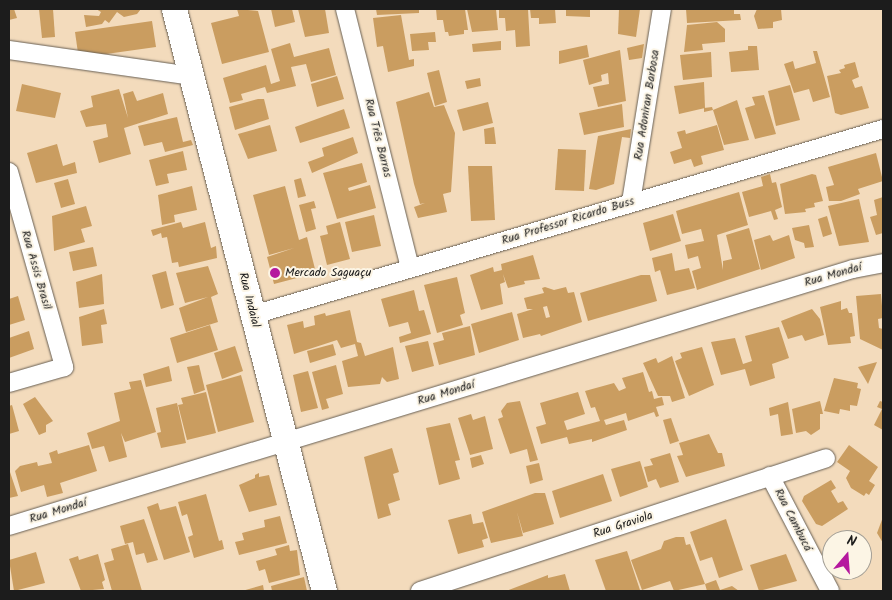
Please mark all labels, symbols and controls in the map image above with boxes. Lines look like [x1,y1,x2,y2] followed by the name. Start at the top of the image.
[631,49,663,161] street label: Rua Adoniran Barbosa
[361,97,395,179] street label: Rua Três Barras
[500,194,636,248] street label: Rua Professor Ricardo Buss
[18,229,54,311] street label: Rua Assis Brasil
[803,260,863,290] street label: Rua Mondaí
[285,266,371,280] place label: Mercado Saguaçu
[269,267,281,279] marker: Mercado Saguaçu
[235,271,263,329] street label: Rua Indaial
[416,377,476,409] street label: Rua Mondaí
[771,486,815,554] street label: Rua Cambucá
[28,495,88,527] street label: Rua Mondaí
[591,509,655,541] street label: Rua Graviola
[822,530,872,580] north arrow
[844,530,859,554] text: N

